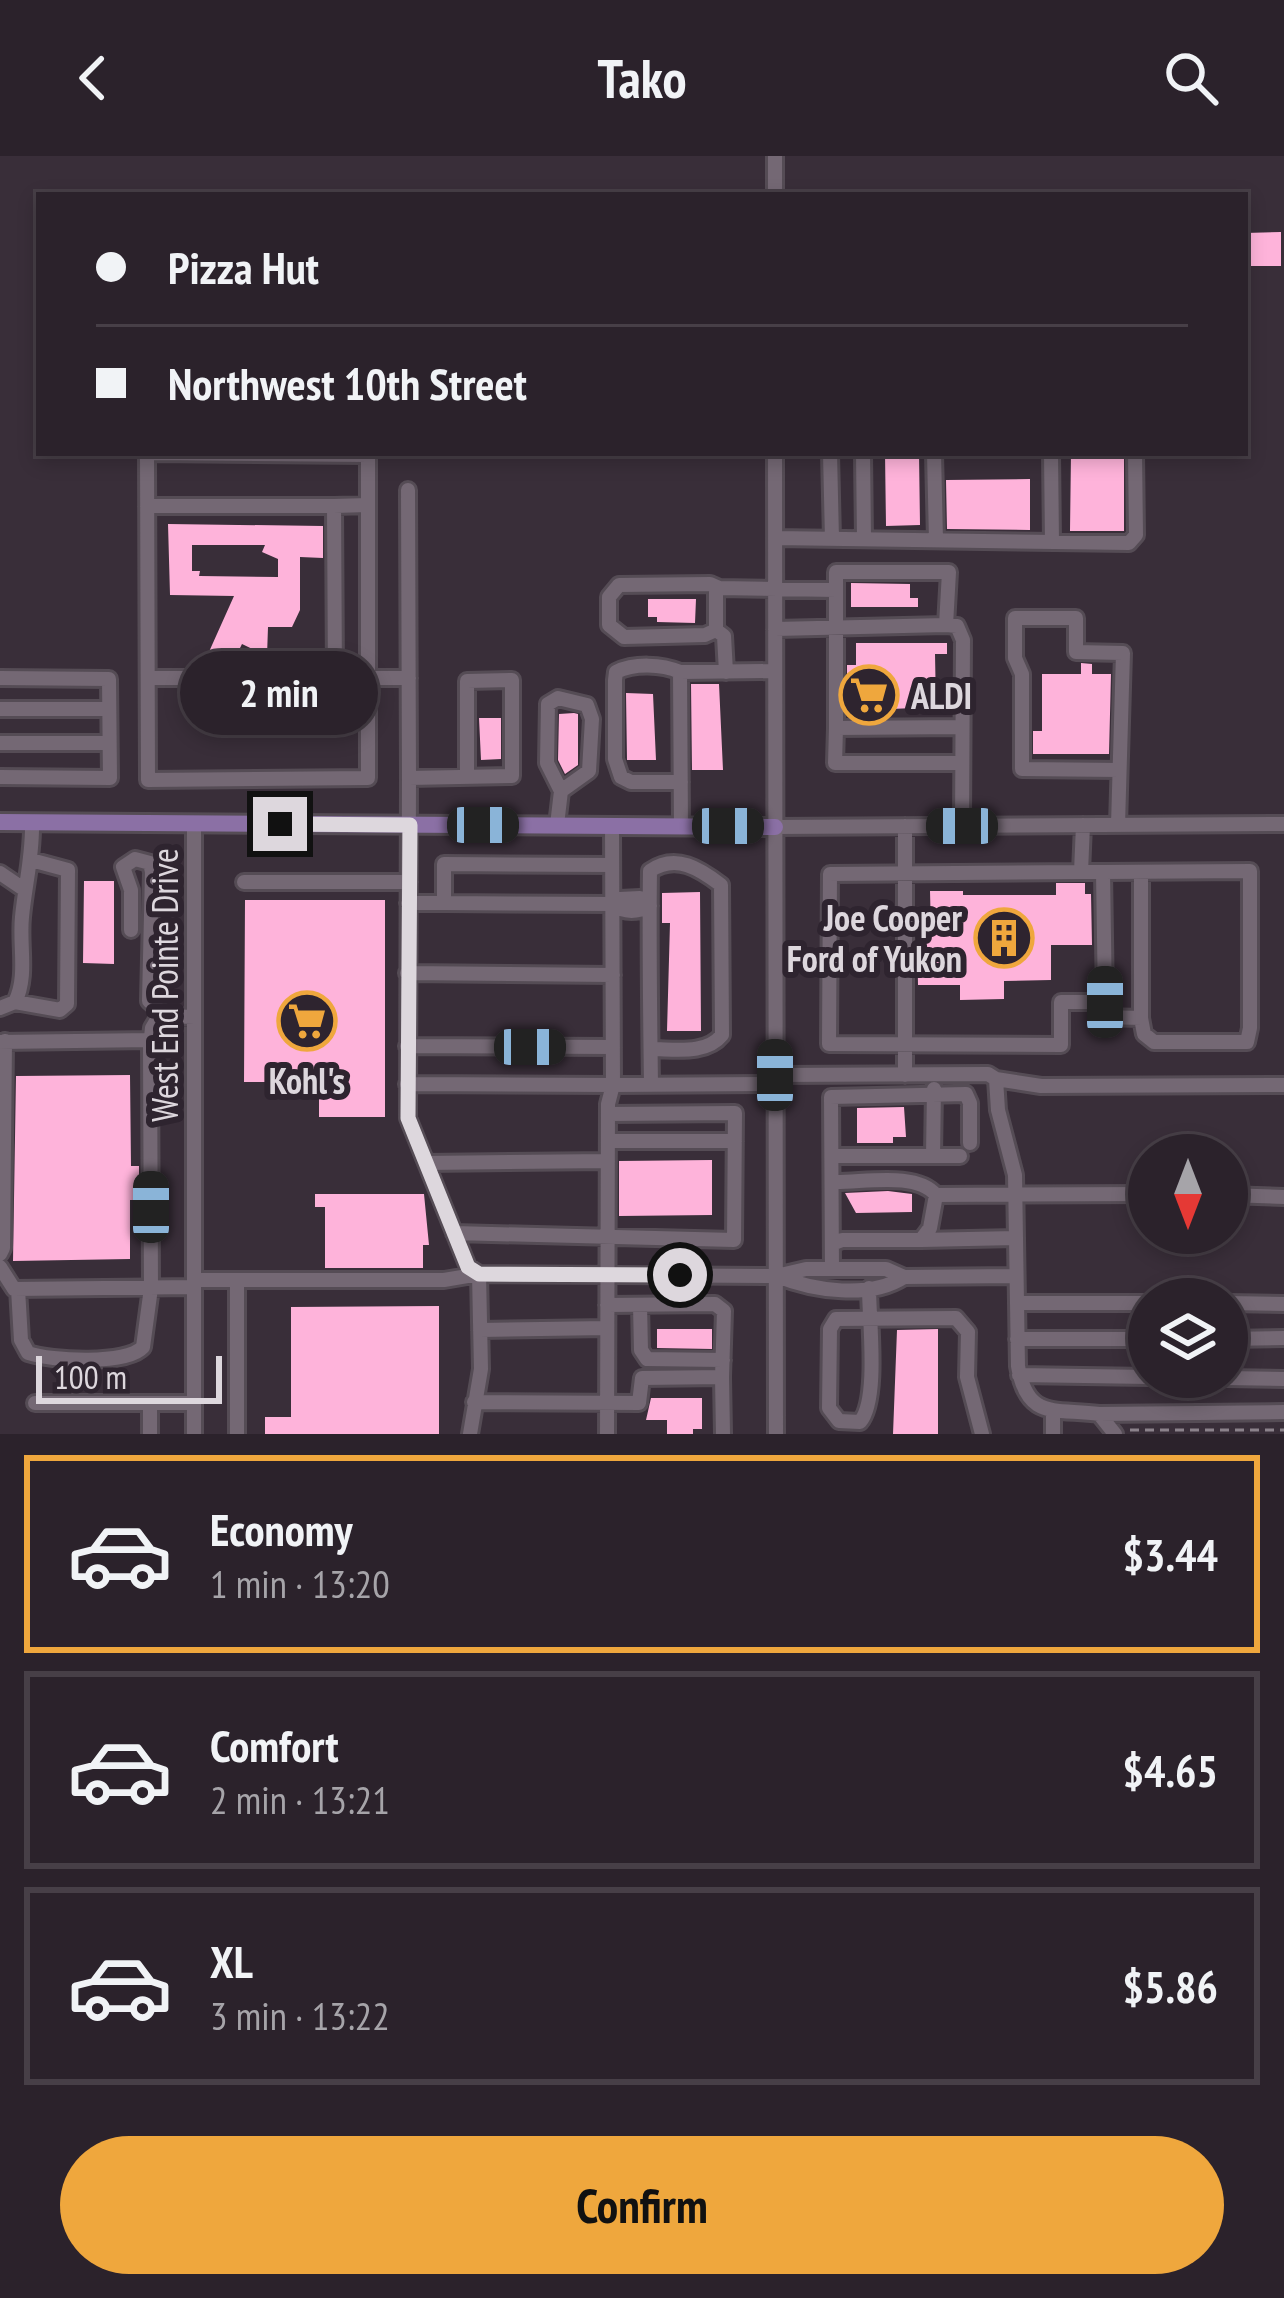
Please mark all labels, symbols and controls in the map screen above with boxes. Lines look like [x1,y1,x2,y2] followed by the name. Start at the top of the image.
[598,43,687,113] text: Tako
[60,45,126,111] icon: back
[1158,45,1224,111] icon: search
[168,238,319,296] text: Pizza Hut
[168,354,527,412] text: Northwest 10th Street
[181,650,379,734] callout: 2 min
[838,664,900,726] supermarket icon: ALDI
[240,667,318,718] text: 2 min
[910,672,972,719] place label: ALDI
[253,797,307,851] route end
[447,807,519,843] car
[692,808,764,844] car
[926,808,998,844] car
[141,848,188,1122] street label: West End Pointe Drive
[787,894,962,982] place label: Joe Cooper Ford of Yukon
[973,907,1035,969] building icon: Joe Cooper Ford of Yukon
[1087,966,1123,1038] car
[276,990,338,1052] supermarket icon: Kohl's
[494,1029,566,1065] car
[757,1039,793,1111] car
[269,1057,345,1104] place label: Kohl's
[1128,1134,1248,1254] north arrow
[1128,1134,1248,1398] map controls
[133,1171,169,1243] car
[653,1248,707,1302] route start
[1128,1278,1248,1398] button: layers
[36,1350,222,1403] scale bar
[54,1355,127,1398] text: 100 m
[66,1500,174,1608] icon: car
[210,1500,353,1558] text: Economy
[1122,1525,1218,1583] text: $3.44
[210,1558,390,1609] text: 1 min · 13:20
[66,1716,174,1824] icon: car
[210,1716,339,1774] text: Comfort
[1122,1741,1218,1799] text: $4.65
[210,1774,390,1825] text: 2 min · 13:21
[66,1932,174,2040] icon: car
[210,1932,253,1990] text: XL
[1122,1957,1218,2015] text: $5.86
[210,1990,390,2041] text: 3 min · 13:22
[60,2136,1224,2274] button: Confirm

